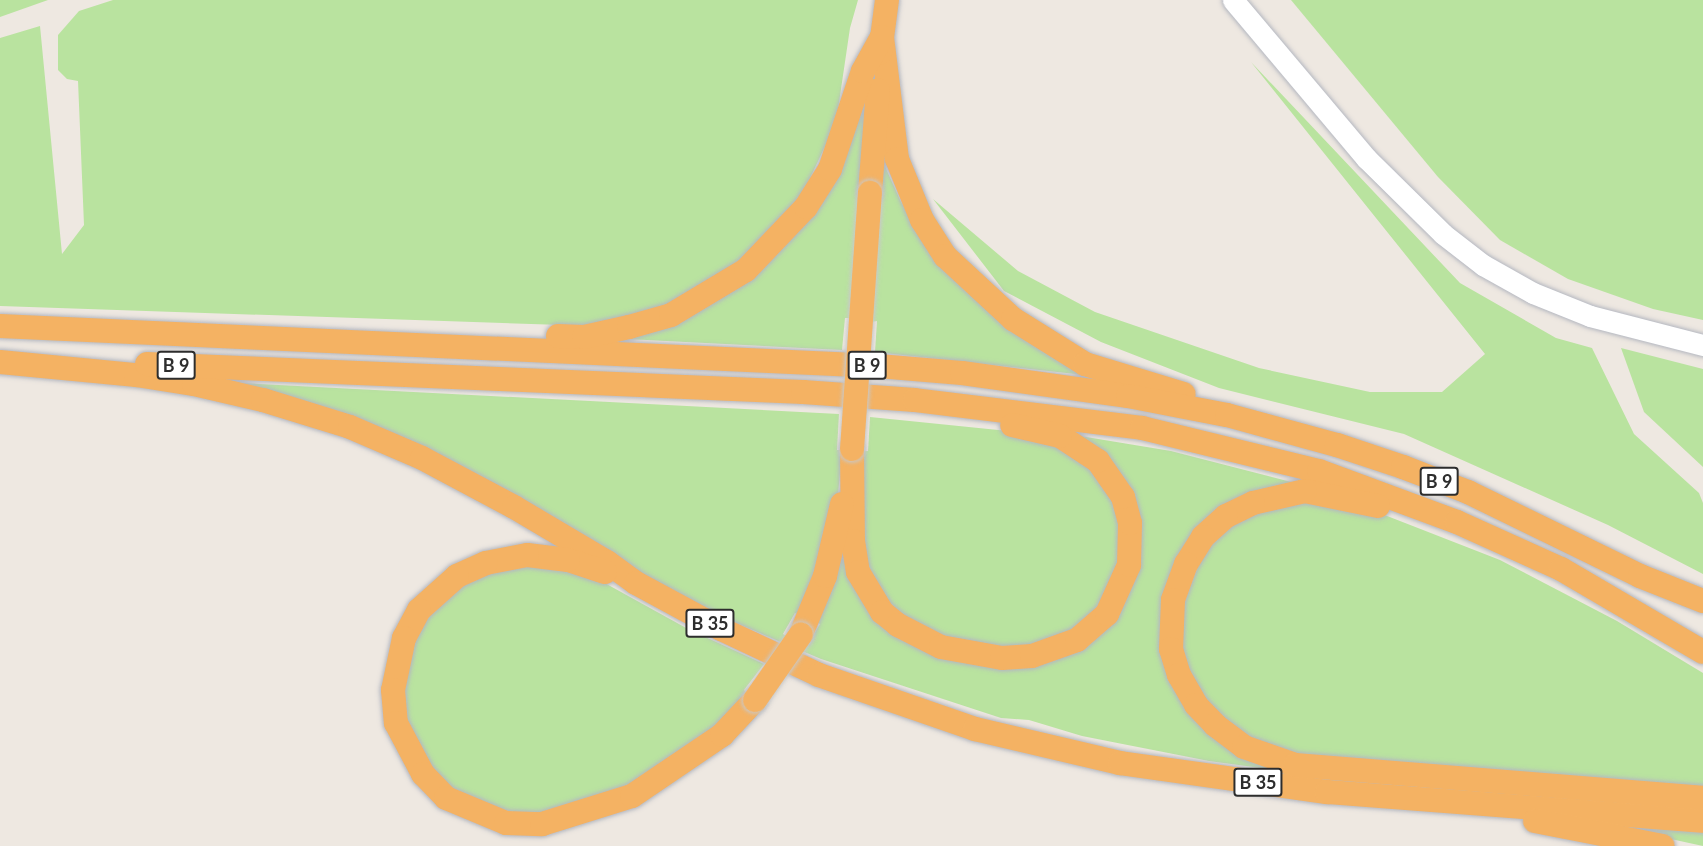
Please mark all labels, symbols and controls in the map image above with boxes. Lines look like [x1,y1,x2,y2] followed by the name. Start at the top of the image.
[156,350,195,380] road number: B 9
[848,350,886,380] road number: B 9
[1420,466,1458,496] road number: B 9
[684,608,736,638] road number: B 35
[1232,767,1284,797] road number: B 35

